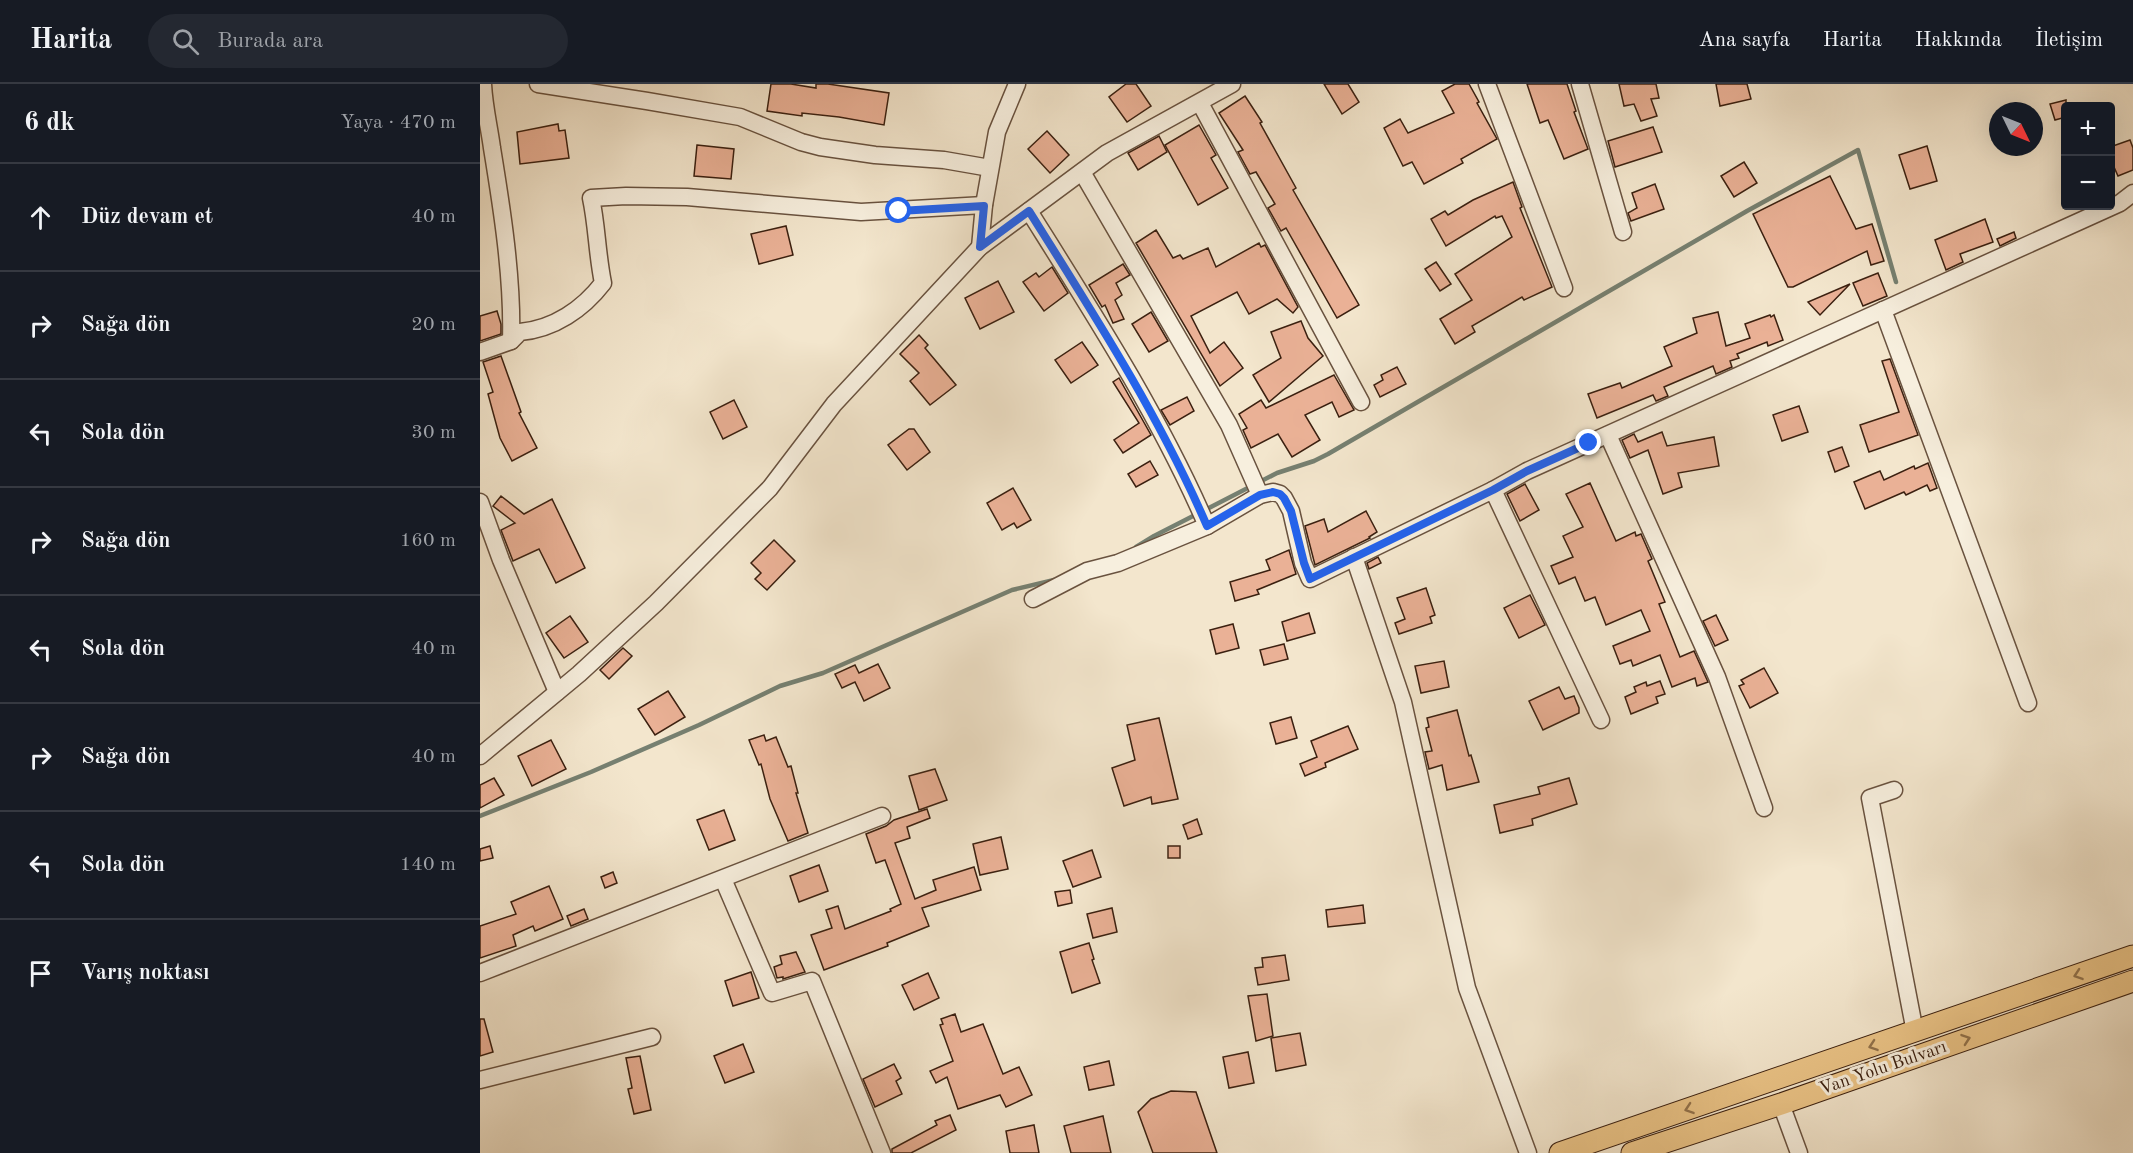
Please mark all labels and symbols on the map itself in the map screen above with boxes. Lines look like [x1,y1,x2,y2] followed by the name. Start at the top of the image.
[1989,102,2043,156] north arrow
[885,197,911,223] route start
[1575,429,1601,455] route end
[2073,968,2084,981] one-way arrow
[1960,1034,1971,1047] one-way arrow
[1817,1038,1949,1098] street label: Van Yolu Bulvarı
[1869,1038,1879,1051] one-way arrow
[1684,1101,1695,1114] one-way arrow

